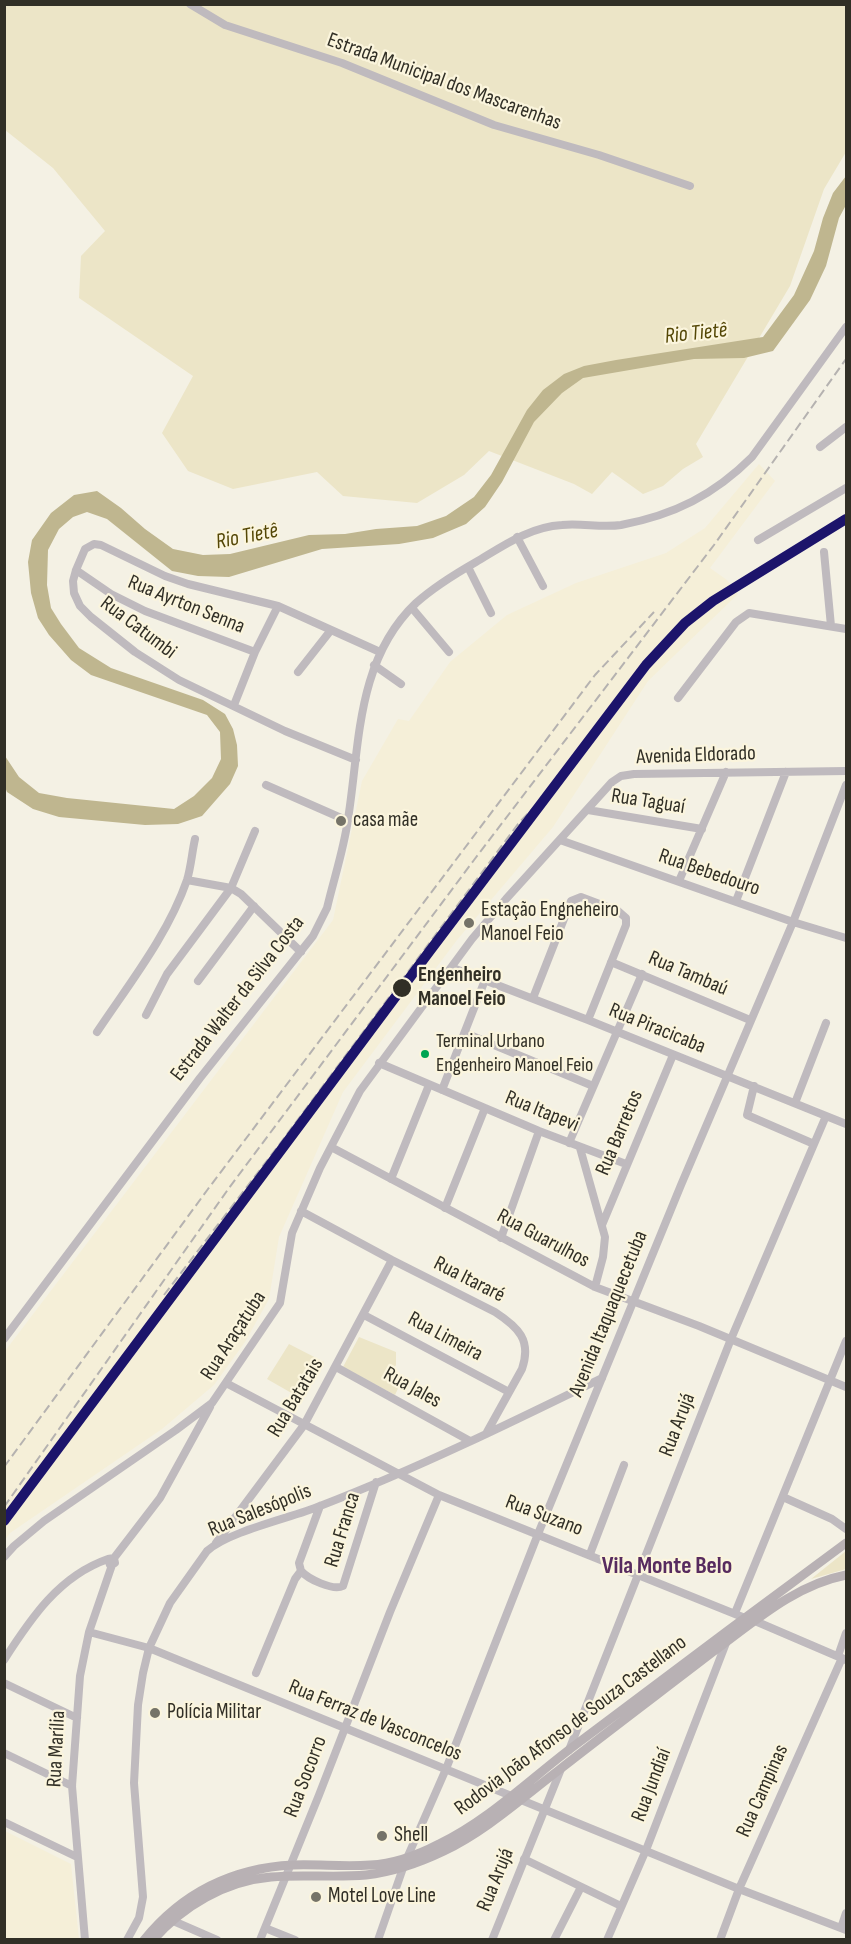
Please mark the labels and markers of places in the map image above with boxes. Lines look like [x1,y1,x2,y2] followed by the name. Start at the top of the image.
[353,808,418,834] place label: casa mãe
[334,814,348,828] marker: casa mãe
[481,898,619,948] place label: Estação Engneheiro Manoel Feio
[462,916,476,930] marker: Estação Engneheiro Manoel Feio
[418,963,506,1013] place label: Engenheiro Manoel Feio
[391,977,413,999] marker: Engenheiro Manoel Feio
[436,1030,593,1077] place label: Terminal Urbano Engenheiro Manoel Feio
[419,1048,431,1060] marker: Terminal Urbano Engenheiro Manoel Feio
[167,1700,261,1726] place label: Polícia Militar
[148,1706,162,1720] marker: Polícia Militar
[394,1823,428,1849] place label: Shell
[375,1829,389,1843] marker: Shell
[328,1884,436,1910] place label: Motel Love Line
[309,1890,323,1904] marker: Motel Love Line

